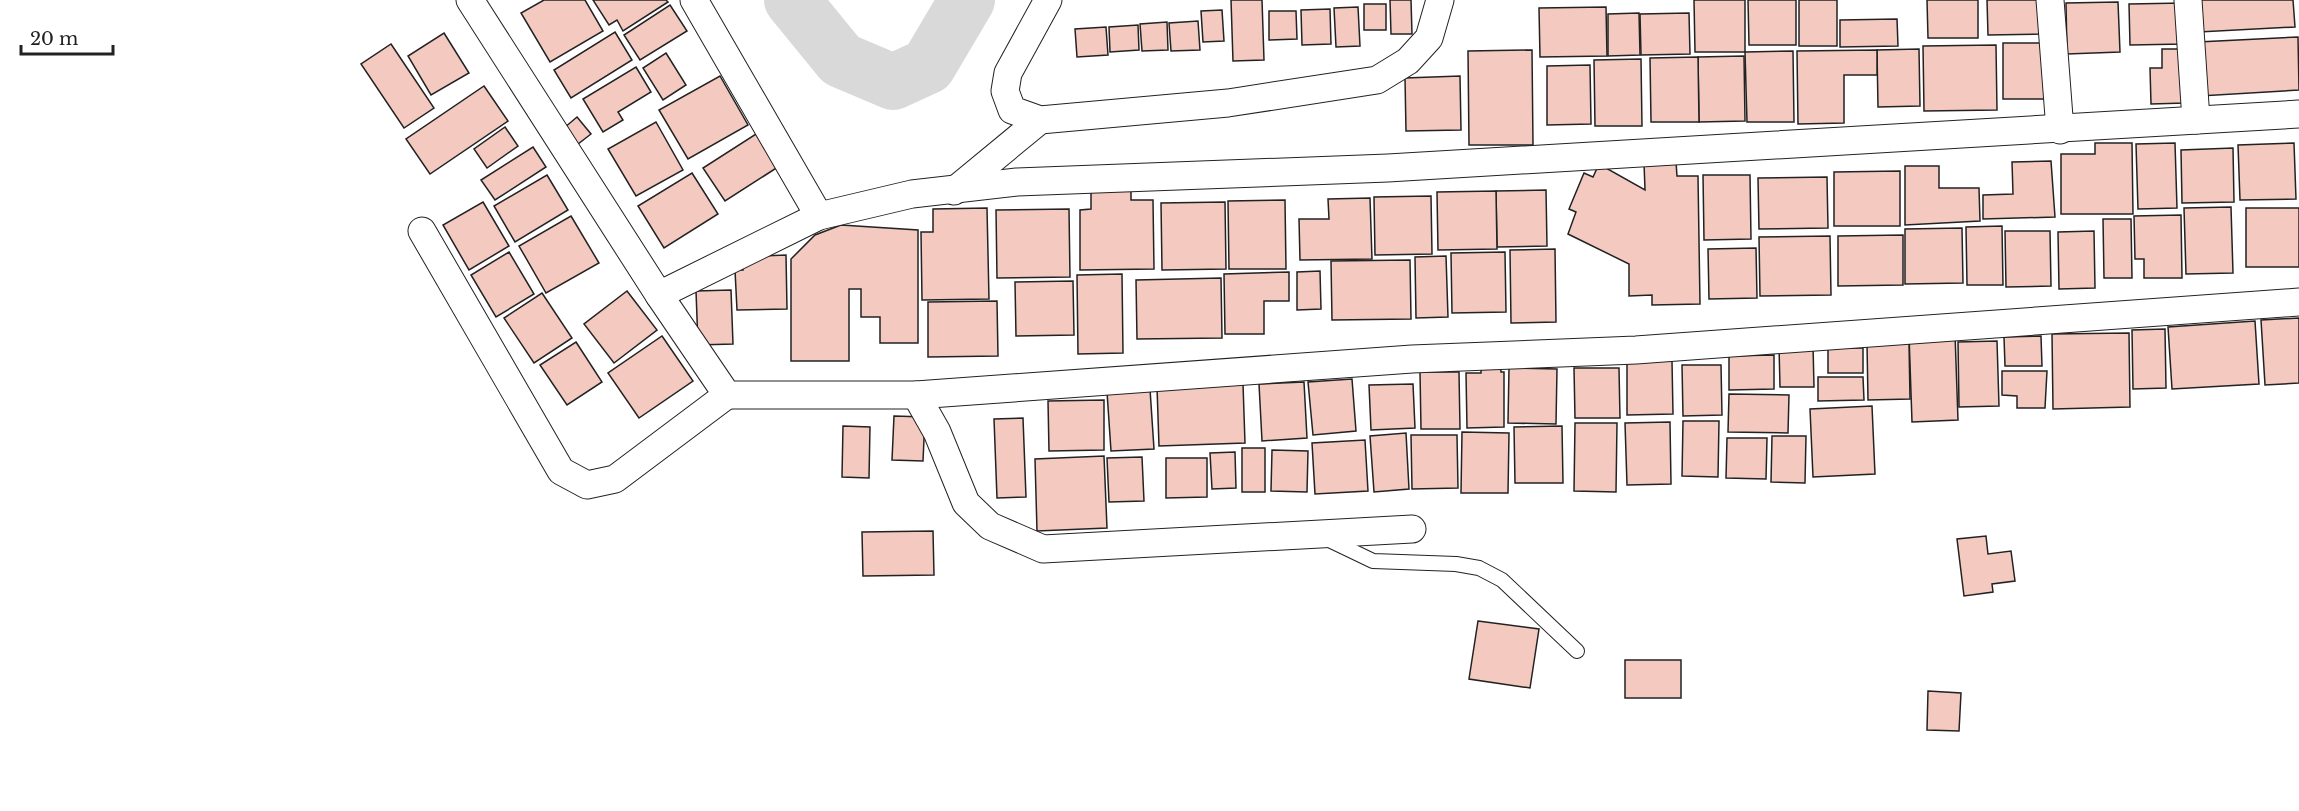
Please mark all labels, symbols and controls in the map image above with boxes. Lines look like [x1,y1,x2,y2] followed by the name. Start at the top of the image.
[21,18,112,56] scale bar
[30,28,78,50] text: 20 m

